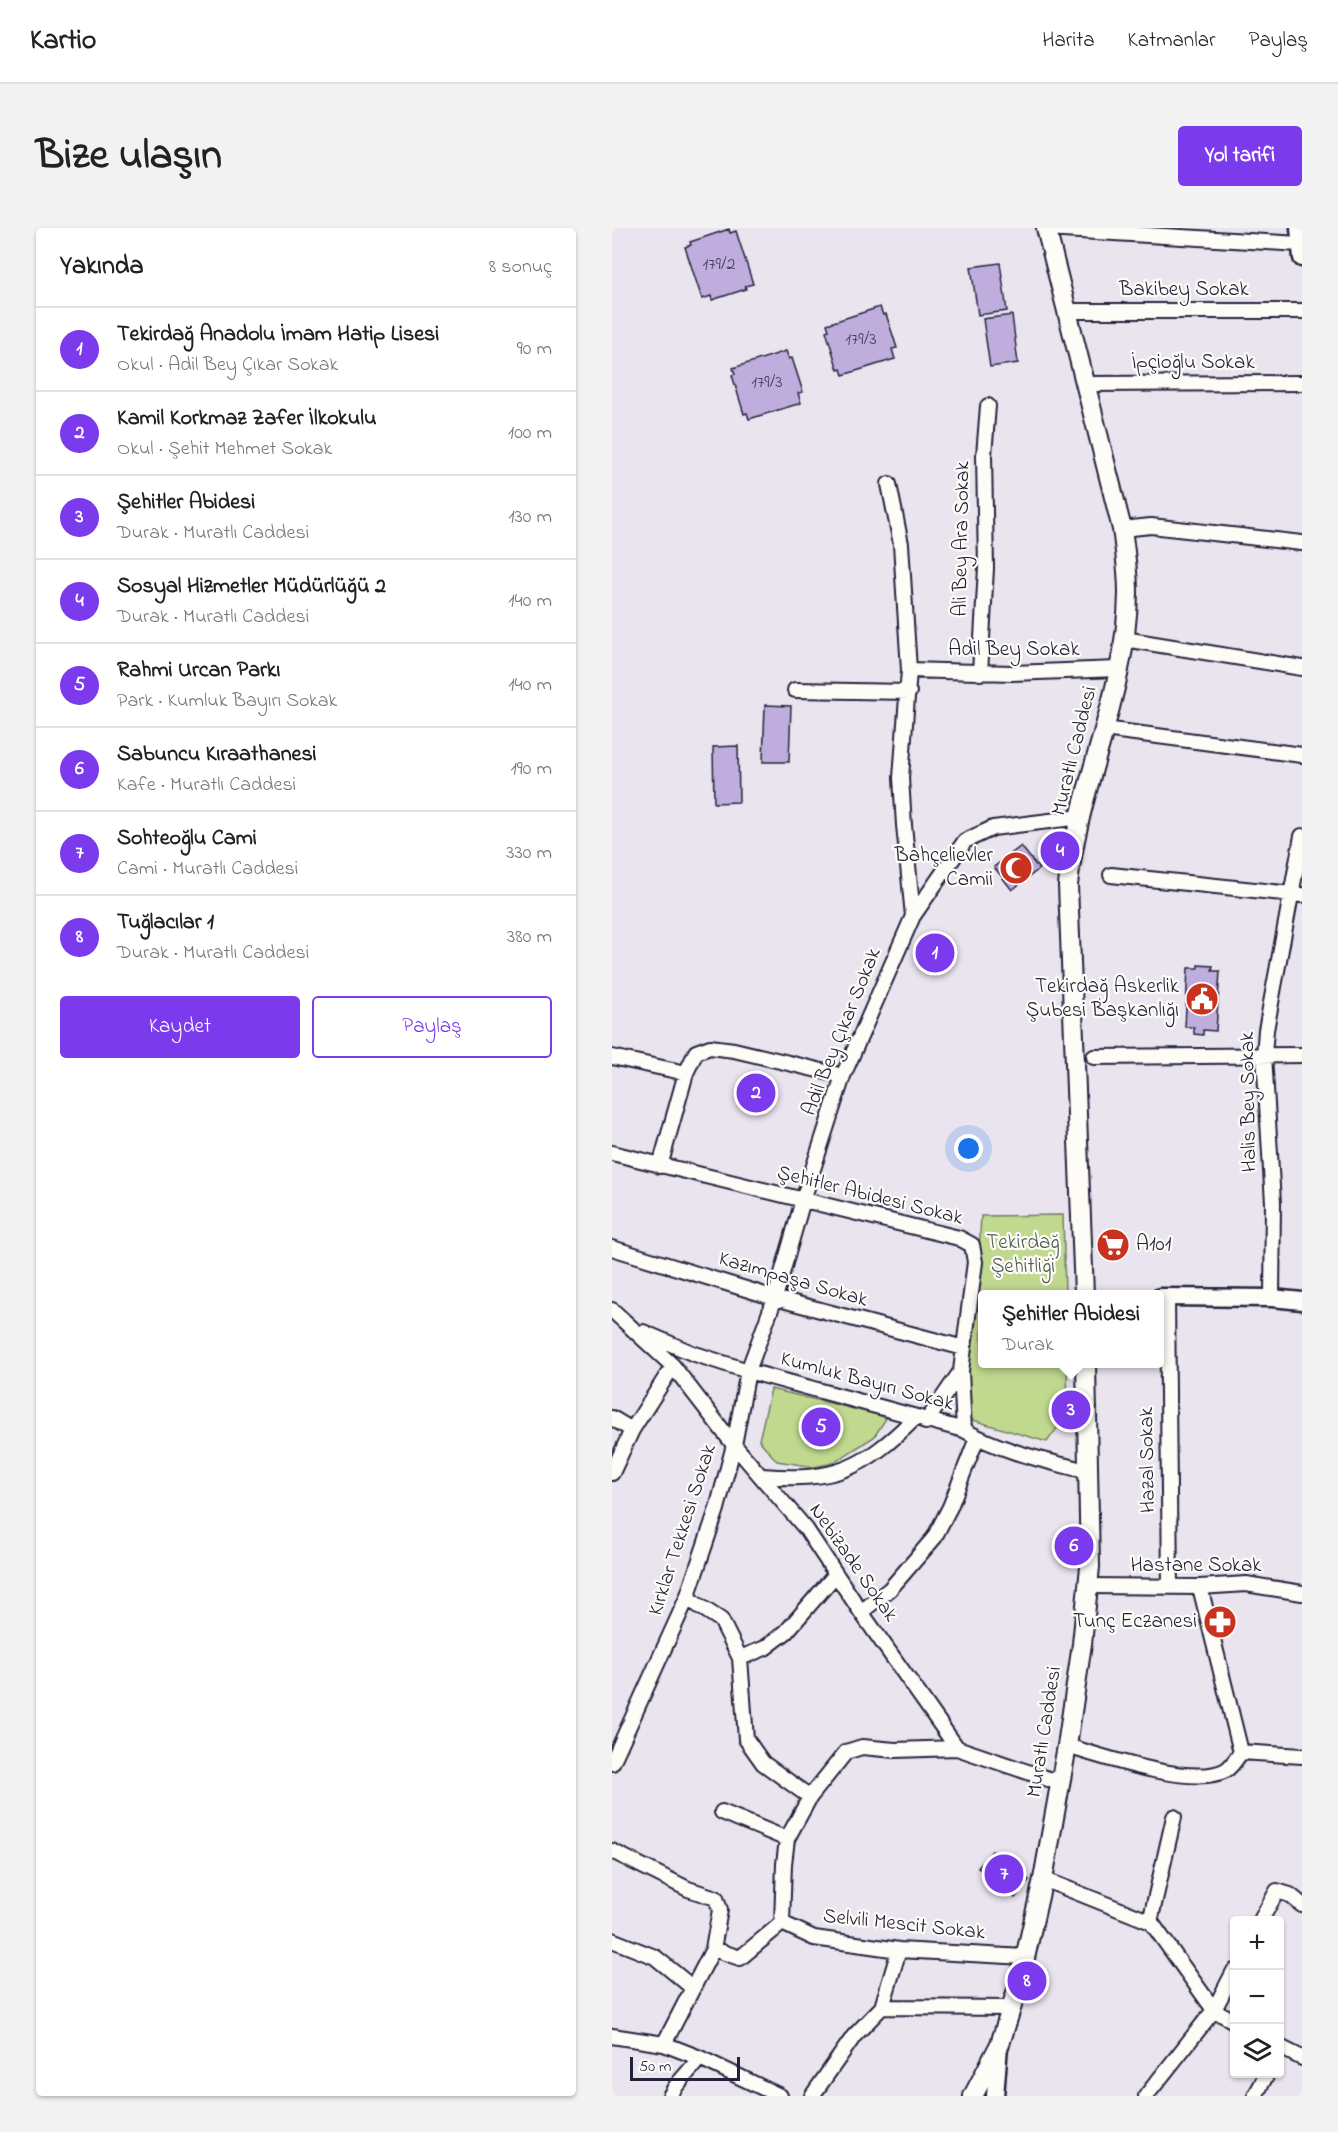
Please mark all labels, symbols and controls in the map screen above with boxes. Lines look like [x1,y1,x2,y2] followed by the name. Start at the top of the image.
[30,21,96,62] text: Kartio
[1042,26,1095,56] text: Harita
[1128,26,1216,56] text: Katmanlar
[1249,26,1308,56] text: Paylaş
[36,126,222,187] text: Bize ulaşın
[1178,126,1302,186] button: Yol tarifi
[60,248,144,286] text: Yakında
[702,252,736,278] house number: 179/2
[489,253,552,282] text: 8 sonuç
[1118,275,1249,307] street label: Bakibey Sokak
[117,319,439,351] text: Tekirdağ Anadolu İmam Hatip Lisesi
[845,327,877,353] house number: 179/3
[76,335,83,364] text: 1
[517,335,552,364] text: 90 m
[1131,348,1255,380] street label: İpçioğlu Sokak
[117,351,338,380] text: Okul · Adil Bey Çıkar Sokak
[751,370,783,396] house number: 179/3
[117,403,376,435] text: Kamil Korkmaz Zafer İlkokulu
[75,419,84,448] text: 2
[508,419,552,448] text: 100 m
[117,435,332,464] text: Okul · Şehit Mehmet Sokak
[946,460,980,617] street label: Ali Bey Ara Sokak
[117,487,255,519] text: Şehitler Abidesi
[75,503,84,532] text: 3
[508,503,552,532] text: 130 m
[117,519,309,548] text: Durak · Muratlı Caddesi
[117,571,386,603] text: Sosyal Hizmetler Müdürlüğü 2
[75,587,84,616] text: 4
[508,587,552,616] text: 140 m
[117,603,309,632] text: Durak · Muratlı Caddesi
[948,635,1080,667] street label: Adil Bey Sokak
[117,655,280,687] text: Rahmi Urcan Parkı
[74,671,85,700] text: 5
[508,671,552,700] text: 140 m
[1044,683,1106,819] street label: Muratlı Caddesi
[117,687,337,716] text: Park · Kumluk Bayırı Sokak
[117,739,317,771] text: Sabuncu Kıraathanesi
[75,755,84,784] text: 6
[510,755,552,784] text: 190 m
[117,771,296,800] text: Kafe · Muratlı Caddesi
[117,823,257,855] text: Sohteoğlu Cami
[1040,828,1080,874] pin: 4
[75,839,84,868] text: 7
[506,839,552,868] text: 330 m
[894,841,993,895] place label: Bahçelievler Camii
[998,850,1034,886] mosque icon: Bahçelievler Camii
[117,855,298,884] text: Cami · Muratlı Caddesi
[117,907,214,939] text: Tuğlacılar 1
[76,923,83,952] text: 8
[507,923,552,952] text: 380 m
[916,930,954,976] pin: 1
[117,939,309,968] text: Durak · Muratlı Caddesi
[795,943,892,1121] street label: Adil Bey Çıkar Sokak
[1026,972,1180,1028] place label: Tekirdağ Askerlik Şubesi Başkanlığı
[1184,981,1220,1017] public building icon: Tekirdağ Askerlik Şubesi Başkanlığı
[60,996,300,1058] button: Kaydet
[312,996,552,1058] button: Paylaş
[1233,1031,1267,1173] street label: Halis Bey Sokak
[736,1070,776,1116] pin: 2
[954,1134,983,1163] your location
[774,1158,967,1234] street label: Şehitler Abidesi Sokak
[1095,1227,1131,1263] supermarket icon: A101
[986,1228,1060,1284] park label: Tekirdağ Şehitliği
[1136,1230,1172,1260] place label: A101
[715,1244,872,1316] street label: Kazımpaşa Sokak
[978,1290,1164,1368] popup
[1002,1299,1140,1331] text: Şehitler Abidesi
[1002,1331,1054,1360] text: Durak
[776,1344,958,1422] street label: Kumluk Bayırı Sokak
[1052,1388,1090,1432] pin: 3
[802,1404,840,1450] pin: 5
[1132,1406,1164,1513] street label: Hazal Sokak
[641,1440,725,1620] street label: Kırklar Tekkesi Sokak
[801,1498,905,1629] street label: Nebizade Sokak
[1054,1524,1094,1568] pin: 6
[1130,1551,1262,1581] street label: Hastane Sokak
[1202,1604,1238,1640] pharmacy icon: Tunç Eczanesi
[1073,1607,1197,1637] place label: Tunç Eczanesi
[1020,1664,1070,1800] street label: Muratlı Caddesi
[984,1852,1024,1896] pin: 7
[822,1902,987,1949] street label: Selvili Mescit Sokak
[1230,1916,1284,2078] map controls
[1230,1916,1284,1970] button: +
[1008,1958,1046,2004] pin: 8
[1230,1970,1284,2024] button: −
[1230,2024,1284,2078] button: layers
[630,2054,740,2082] scale bar
[639,2055,671,2079] text: 50 m

